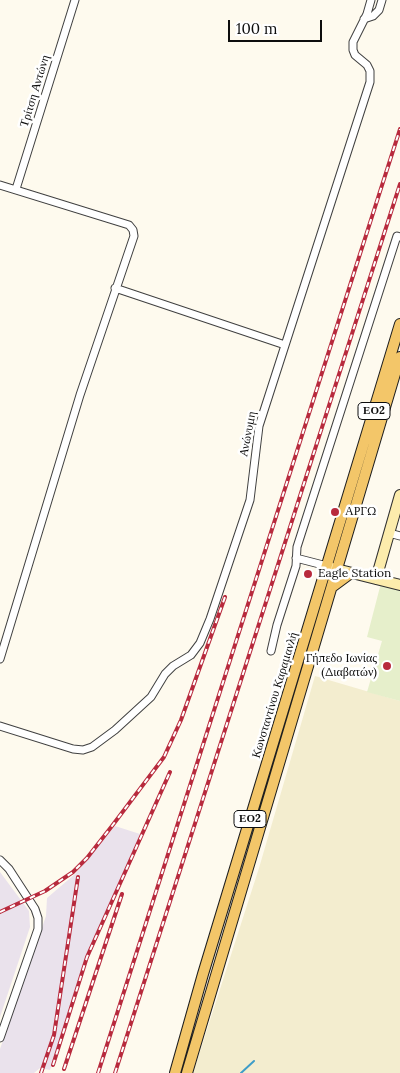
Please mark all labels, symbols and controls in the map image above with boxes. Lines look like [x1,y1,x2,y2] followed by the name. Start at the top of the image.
[230,10,324,42] scale bar
[236,19,277,38] text: 100 m
[17,53,53,129] street label: Τρίτση Αντώνη
[358,402,390,420] road number: ΕΟ2
[237,410,259,458] street label: Ανώνυμη
[345,505,376,519] place label: ΑΡΓΩ
[329,506,341,518] marker: ΑΡΓΩ
[318,567,391,581] place label: Eagle Station
[302,568,314,580] marker: Eagle Station
[249,630,301,760] street label: Κωνσταντίνου Καραμανλή
[306,652,377,680] place label: Γήπεδο Ιωνίας (Διαβατών)
[381,660,393,672] marker: Γήπεδο Ιωνίας (Διαβατών)
[234,811,266,828] road number: ΕΟ2

